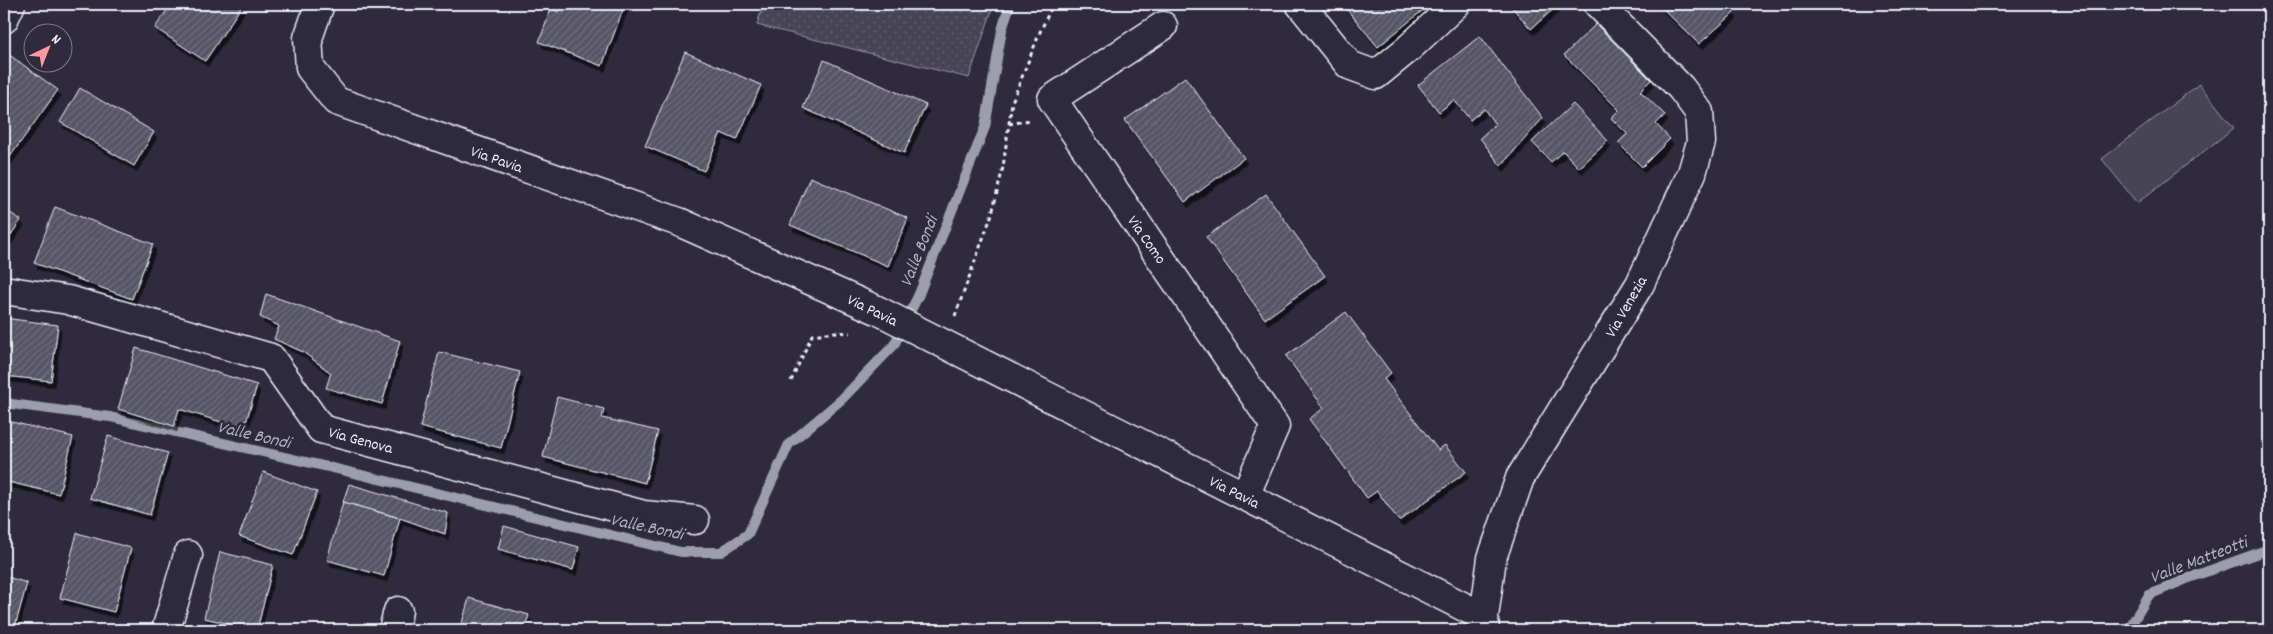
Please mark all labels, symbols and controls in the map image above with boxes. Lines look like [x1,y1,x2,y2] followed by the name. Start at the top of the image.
[22,22,72,72] north arrow
[46,30,65,50] text: N
[467,141,526,180] street label: Via Pavia
[895,210,947,291] water label: Valle Bondi
[1121,211,1171,270] street label: Via Como
[1600,272,1654,342] street label: Via Venezia
[843,289,902,334] street label: Via Pavia
[214,416,295,458] water label: Valle Bondi
[326,422,395,461] street label: Via Genova
[1205,471,1263,516] street label: Via Pavia
[608,508,688,549] water label: Valle Bondi
[2147,530,2254,591] water label: Valle Matteotti

